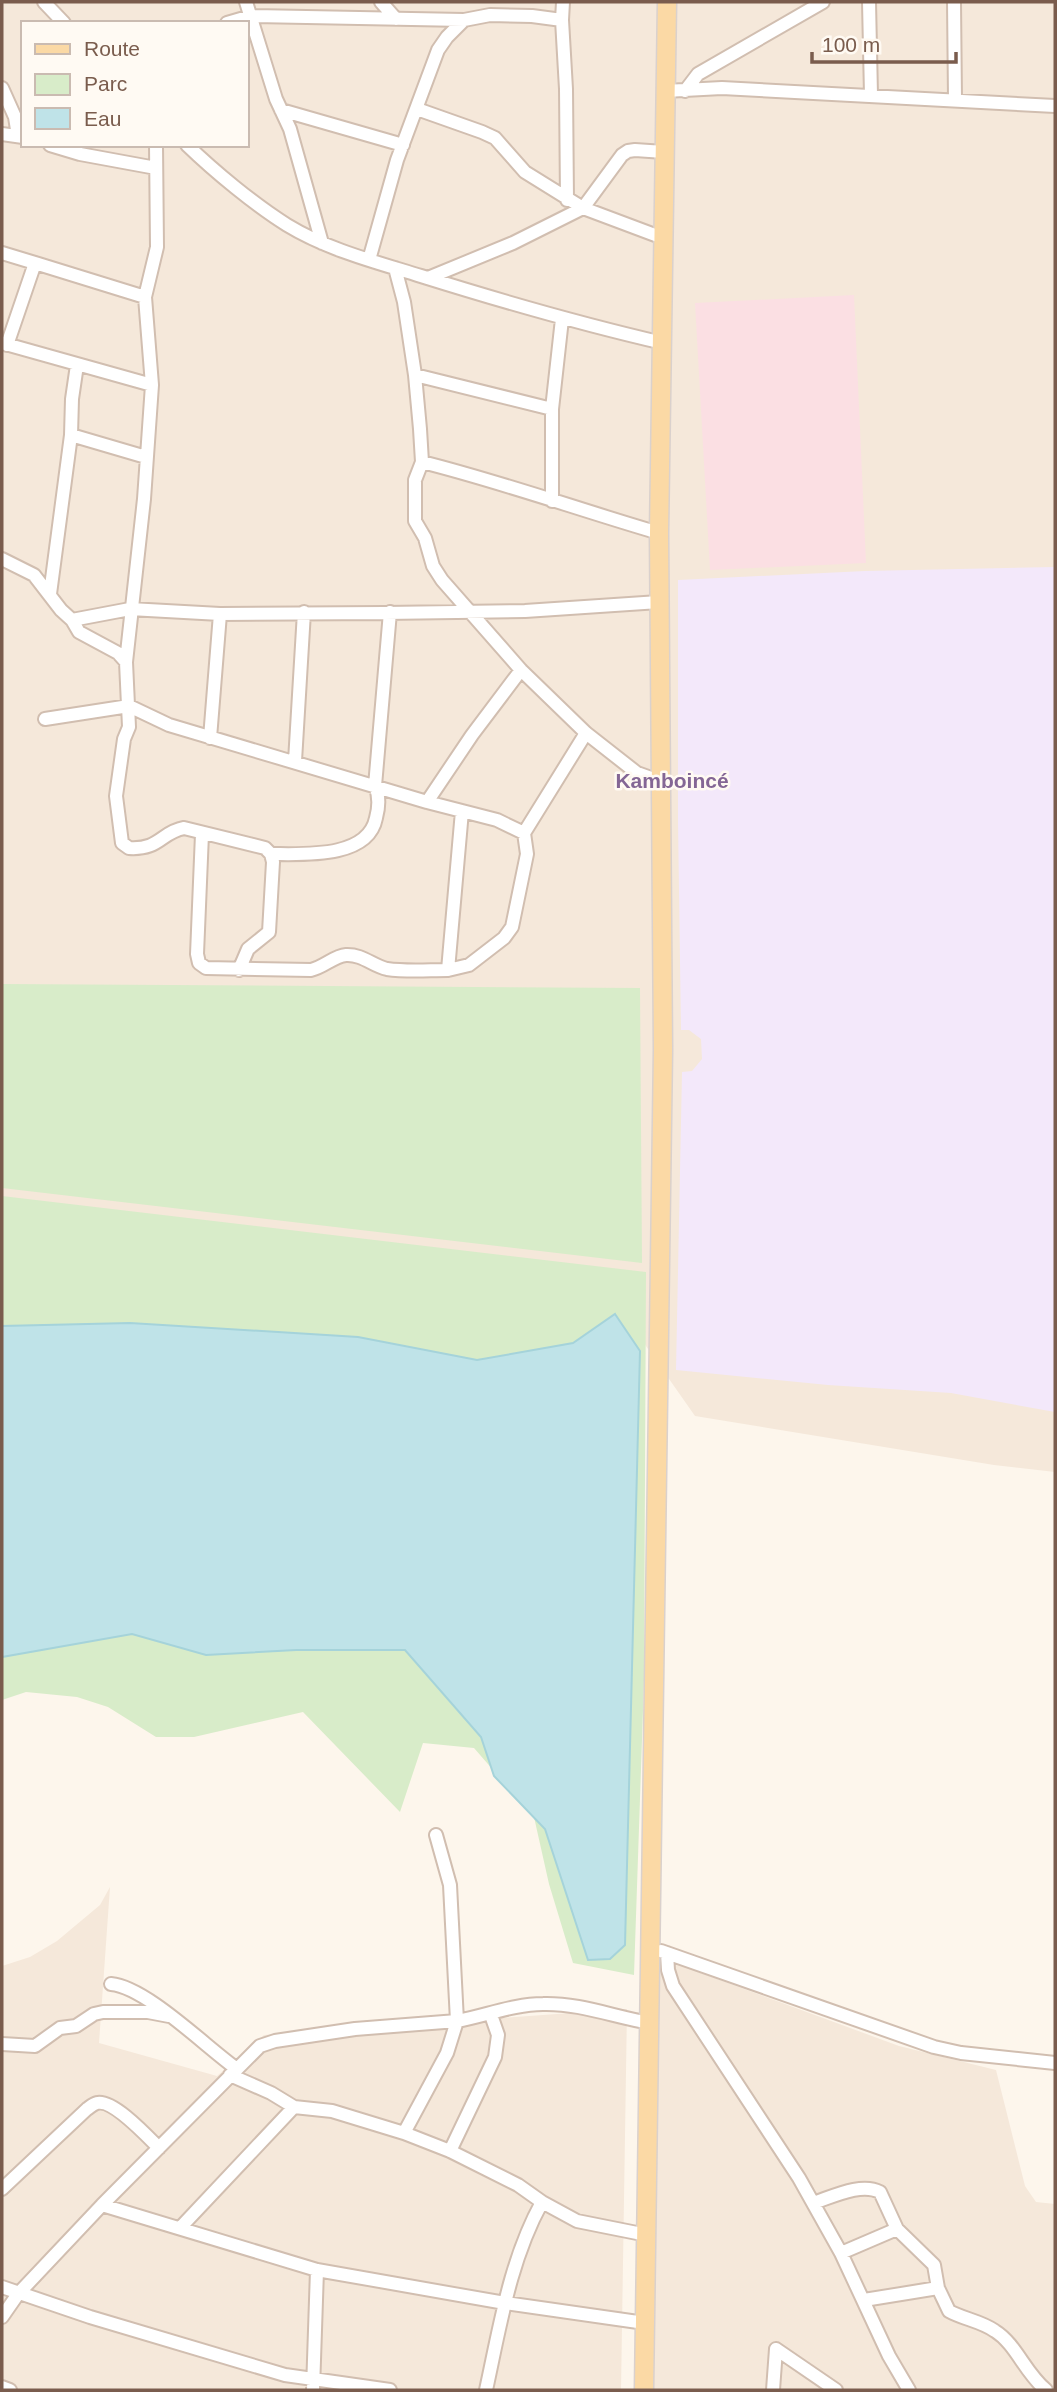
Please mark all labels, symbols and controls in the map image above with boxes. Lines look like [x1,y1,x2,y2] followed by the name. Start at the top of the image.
[21,21,248,147] legend
[812,21,956,65] scale bar
[822,33,880,56] text: 100 m
[84,37,140,60] text: Route
[84,72,127,95] text: Parc
[84,107,121,130] text: Eau
[615,769,729,792] district label: Kamboincé

